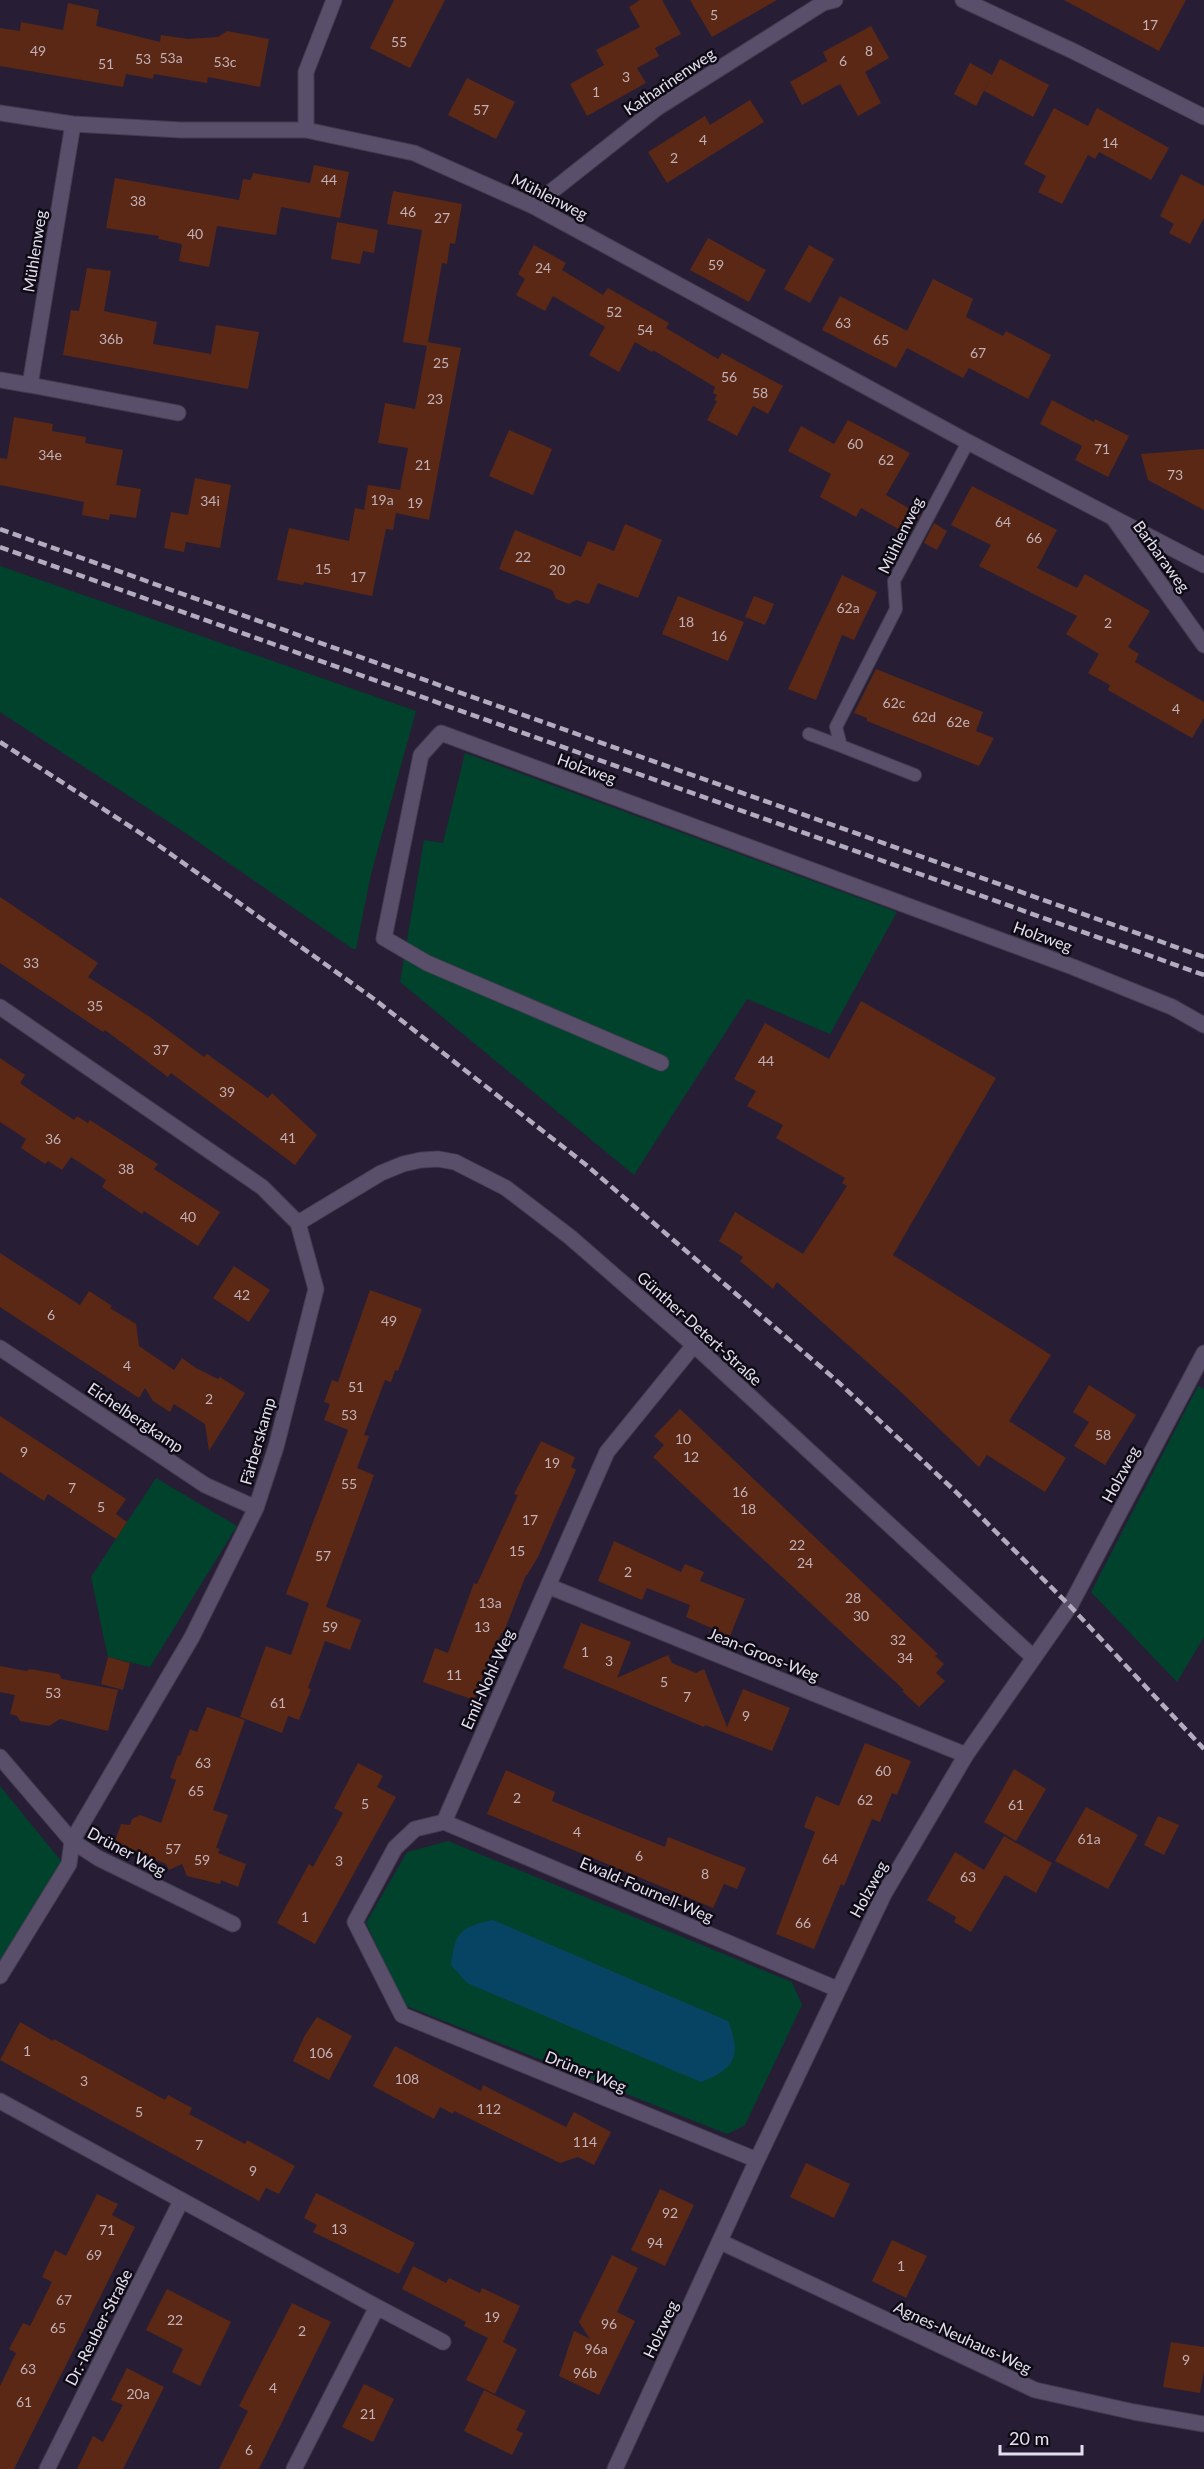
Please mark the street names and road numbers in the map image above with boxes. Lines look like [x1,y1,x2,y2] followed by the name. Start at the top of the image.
[620,43,718,119] street label: Katharinenweg
[509,169,591,223] street label: Mühlenweg
[18,209,50,293] street label: Mühlenweg
[873,494,927,576] street label: Mühlenweg
[1130,517,1194,595] street label: Barbaraweg
[555,749,619,787] street label: Holzweg
[1011,917,1075,955] street label: Holzweg
[634,1267,766,1389] street label: Günther-Detert-Straße
[85,1378,188,1456] street label: Eichelbergkamp
[235,1395,279,1487] street label: Färberskamp
[1097,1442,1143,1506] street label: Holzweg
[706,1623,822,1685] street label: Jean-Groos-Weg
[456,1626,518,1732] street label: Emil-Nohl-Weg
[85,1822,169,1880] street label: Drüner Weg
[577,1852,717,1926] street label: Ewald-Fournell-Weg
[845,1857,891,1921] street label: Holzweg
[543,2046,629,2096] street label: Drüner Weg
[60,2266,136,2388] street label: Dr.-Reuber-Straße
[638,2297,682,2361] street label: Holzweg
[891,2297,1035,2377] street label: Agnes-Neuhaus-Weg

